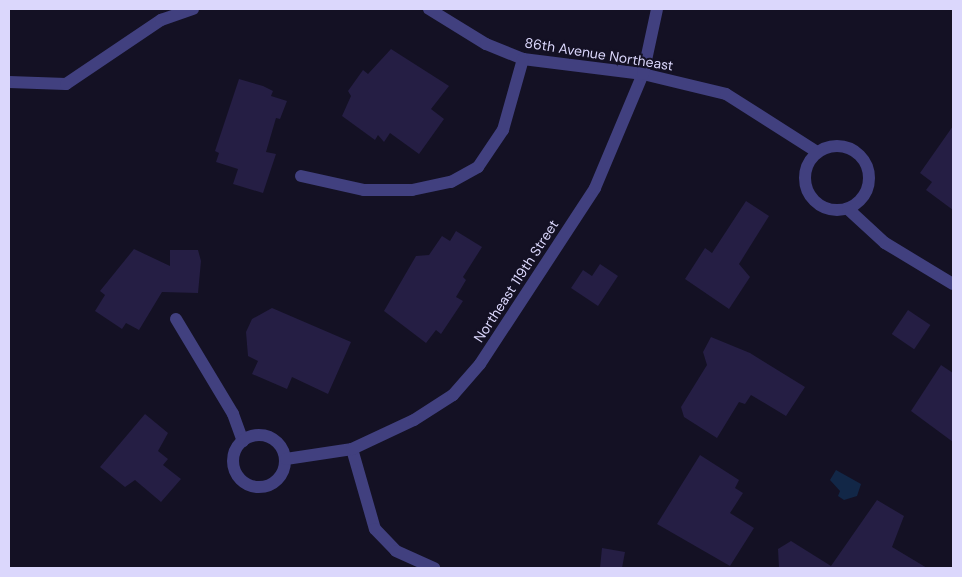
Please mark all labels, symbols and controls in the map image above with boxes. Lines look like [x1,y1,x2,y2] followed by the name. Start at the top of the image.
[523,34,675,74] street label: 86th Avenue Northeast
[470,217,562,345] street label: Northeast 119th Street

